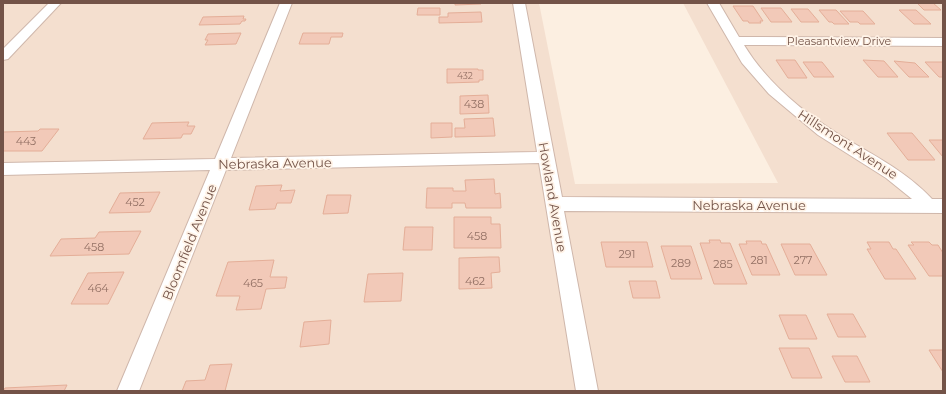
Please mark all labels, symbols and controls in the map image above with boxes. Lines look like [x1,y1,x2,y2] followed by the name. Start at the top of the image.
[787,34,892,48] street label: Pleasantview Drive
[457,70,473,81] house number: 432
[464,97,484,111] house number: 438
[795,106,901,182] street label: Hillsmont Avenue
[16,134,36,148] house number: 443
[535,141,571,253] street label: Howland Avenue
[218,154,332,172] street label: Nebraska Avenue
[158,181,220,302] street label: Bloomfield Avenue
[125,195,145,209] house number: 452
[692,197,806,213] street label: Nebraska Avenue
[467,229,487,243] house number: 458
[84,240,104,254] house number: 458
[619,247,635,261] house number: 291
[750,253,768,267] house number: 281
[793,253,813,267] house number: 277
[671,256,691,270] house number: 289
[713,257,733,271] house number: 285
[465,274,485,288] house number: 462
[243,276,263,290] house number: 465
[87,281,109,295] house number: 464

